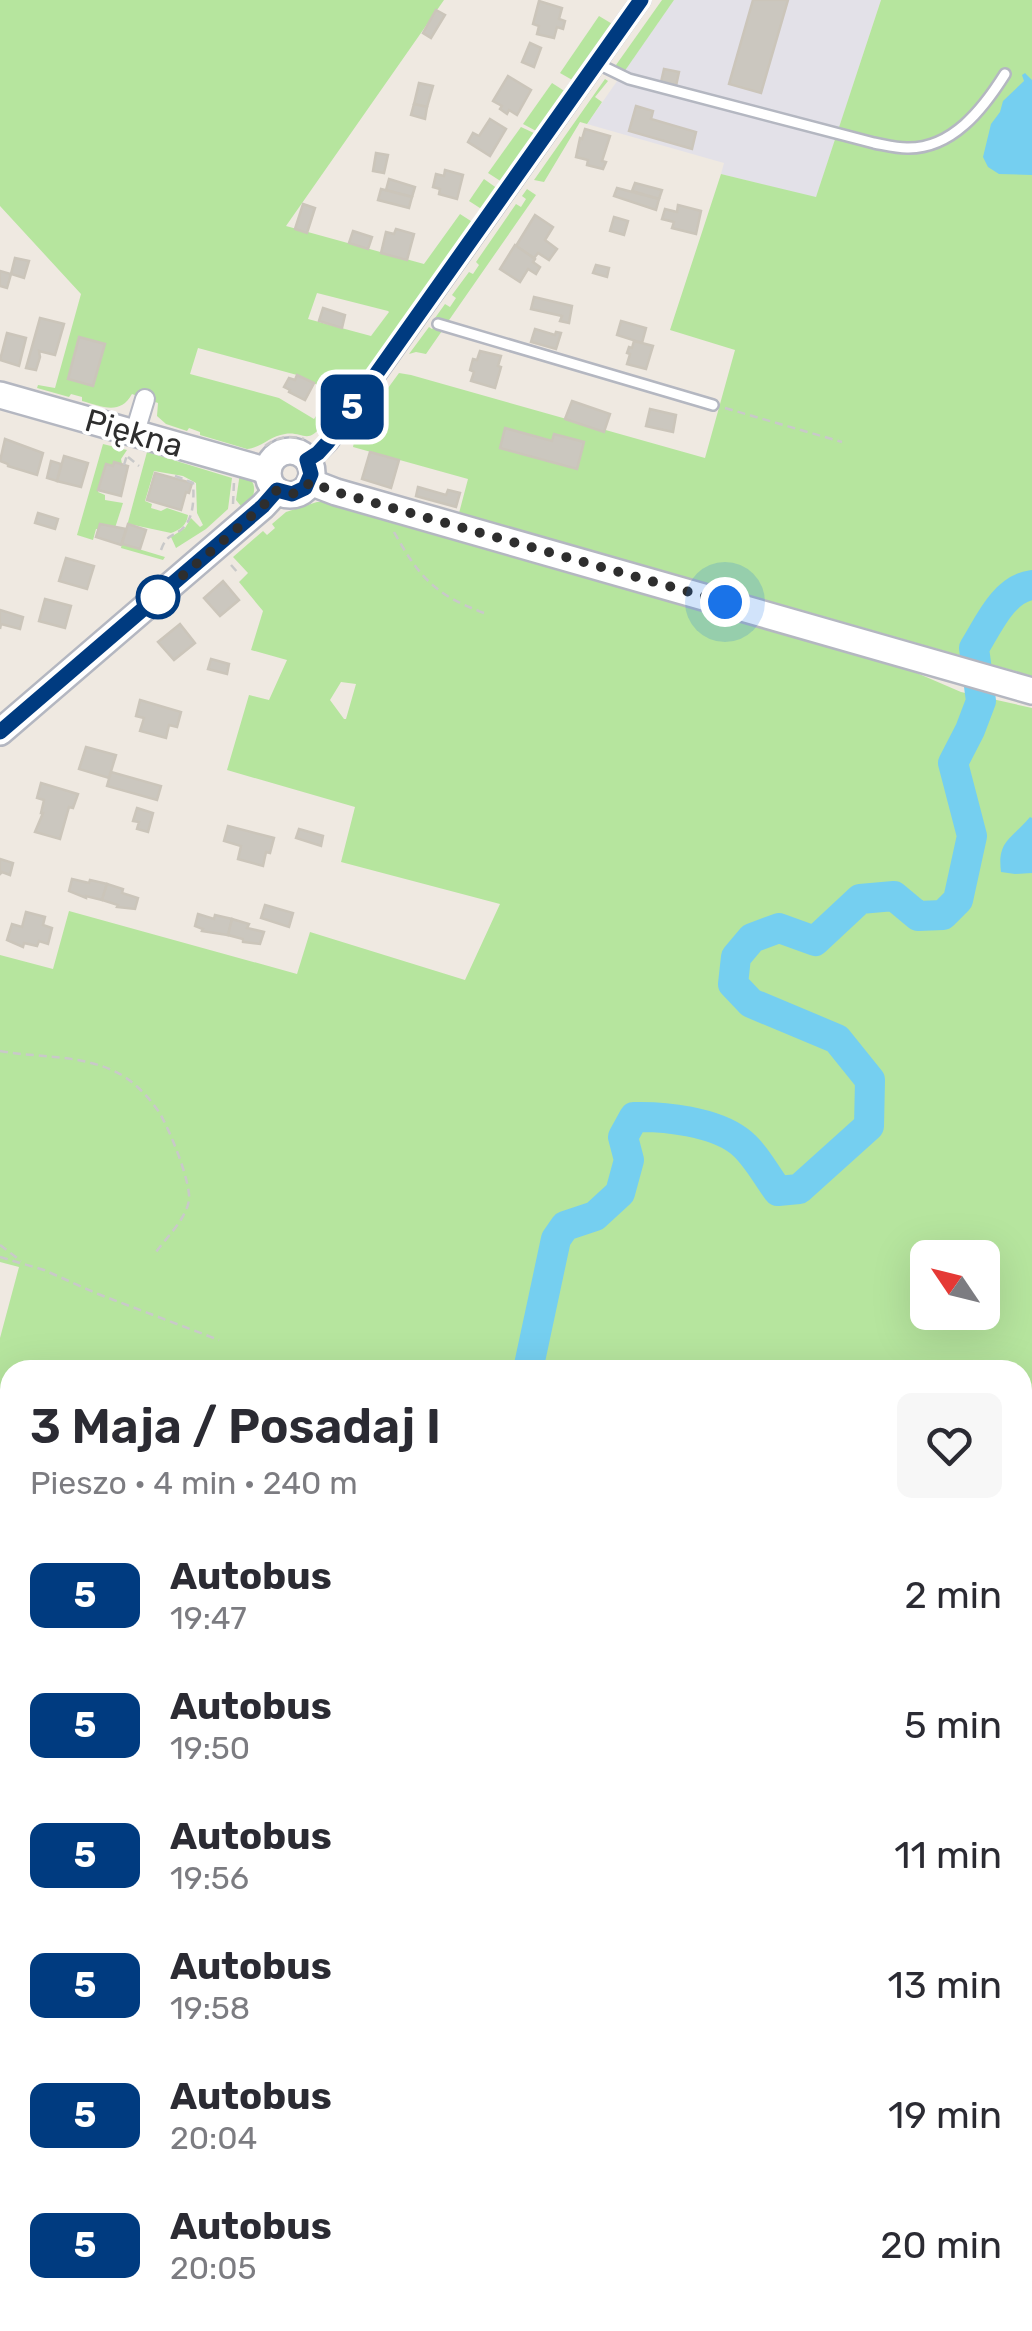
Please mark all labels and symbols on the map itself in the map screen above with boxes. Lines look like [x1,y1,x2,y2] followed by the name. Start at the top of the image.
[320,374,384,440] line badge: 5
[81,401,187,465] street label: Piękna
[137,576,179,618] unlabelled marker
[700,577,750,627] your location
[910,1240,1000,1330] north arrow

